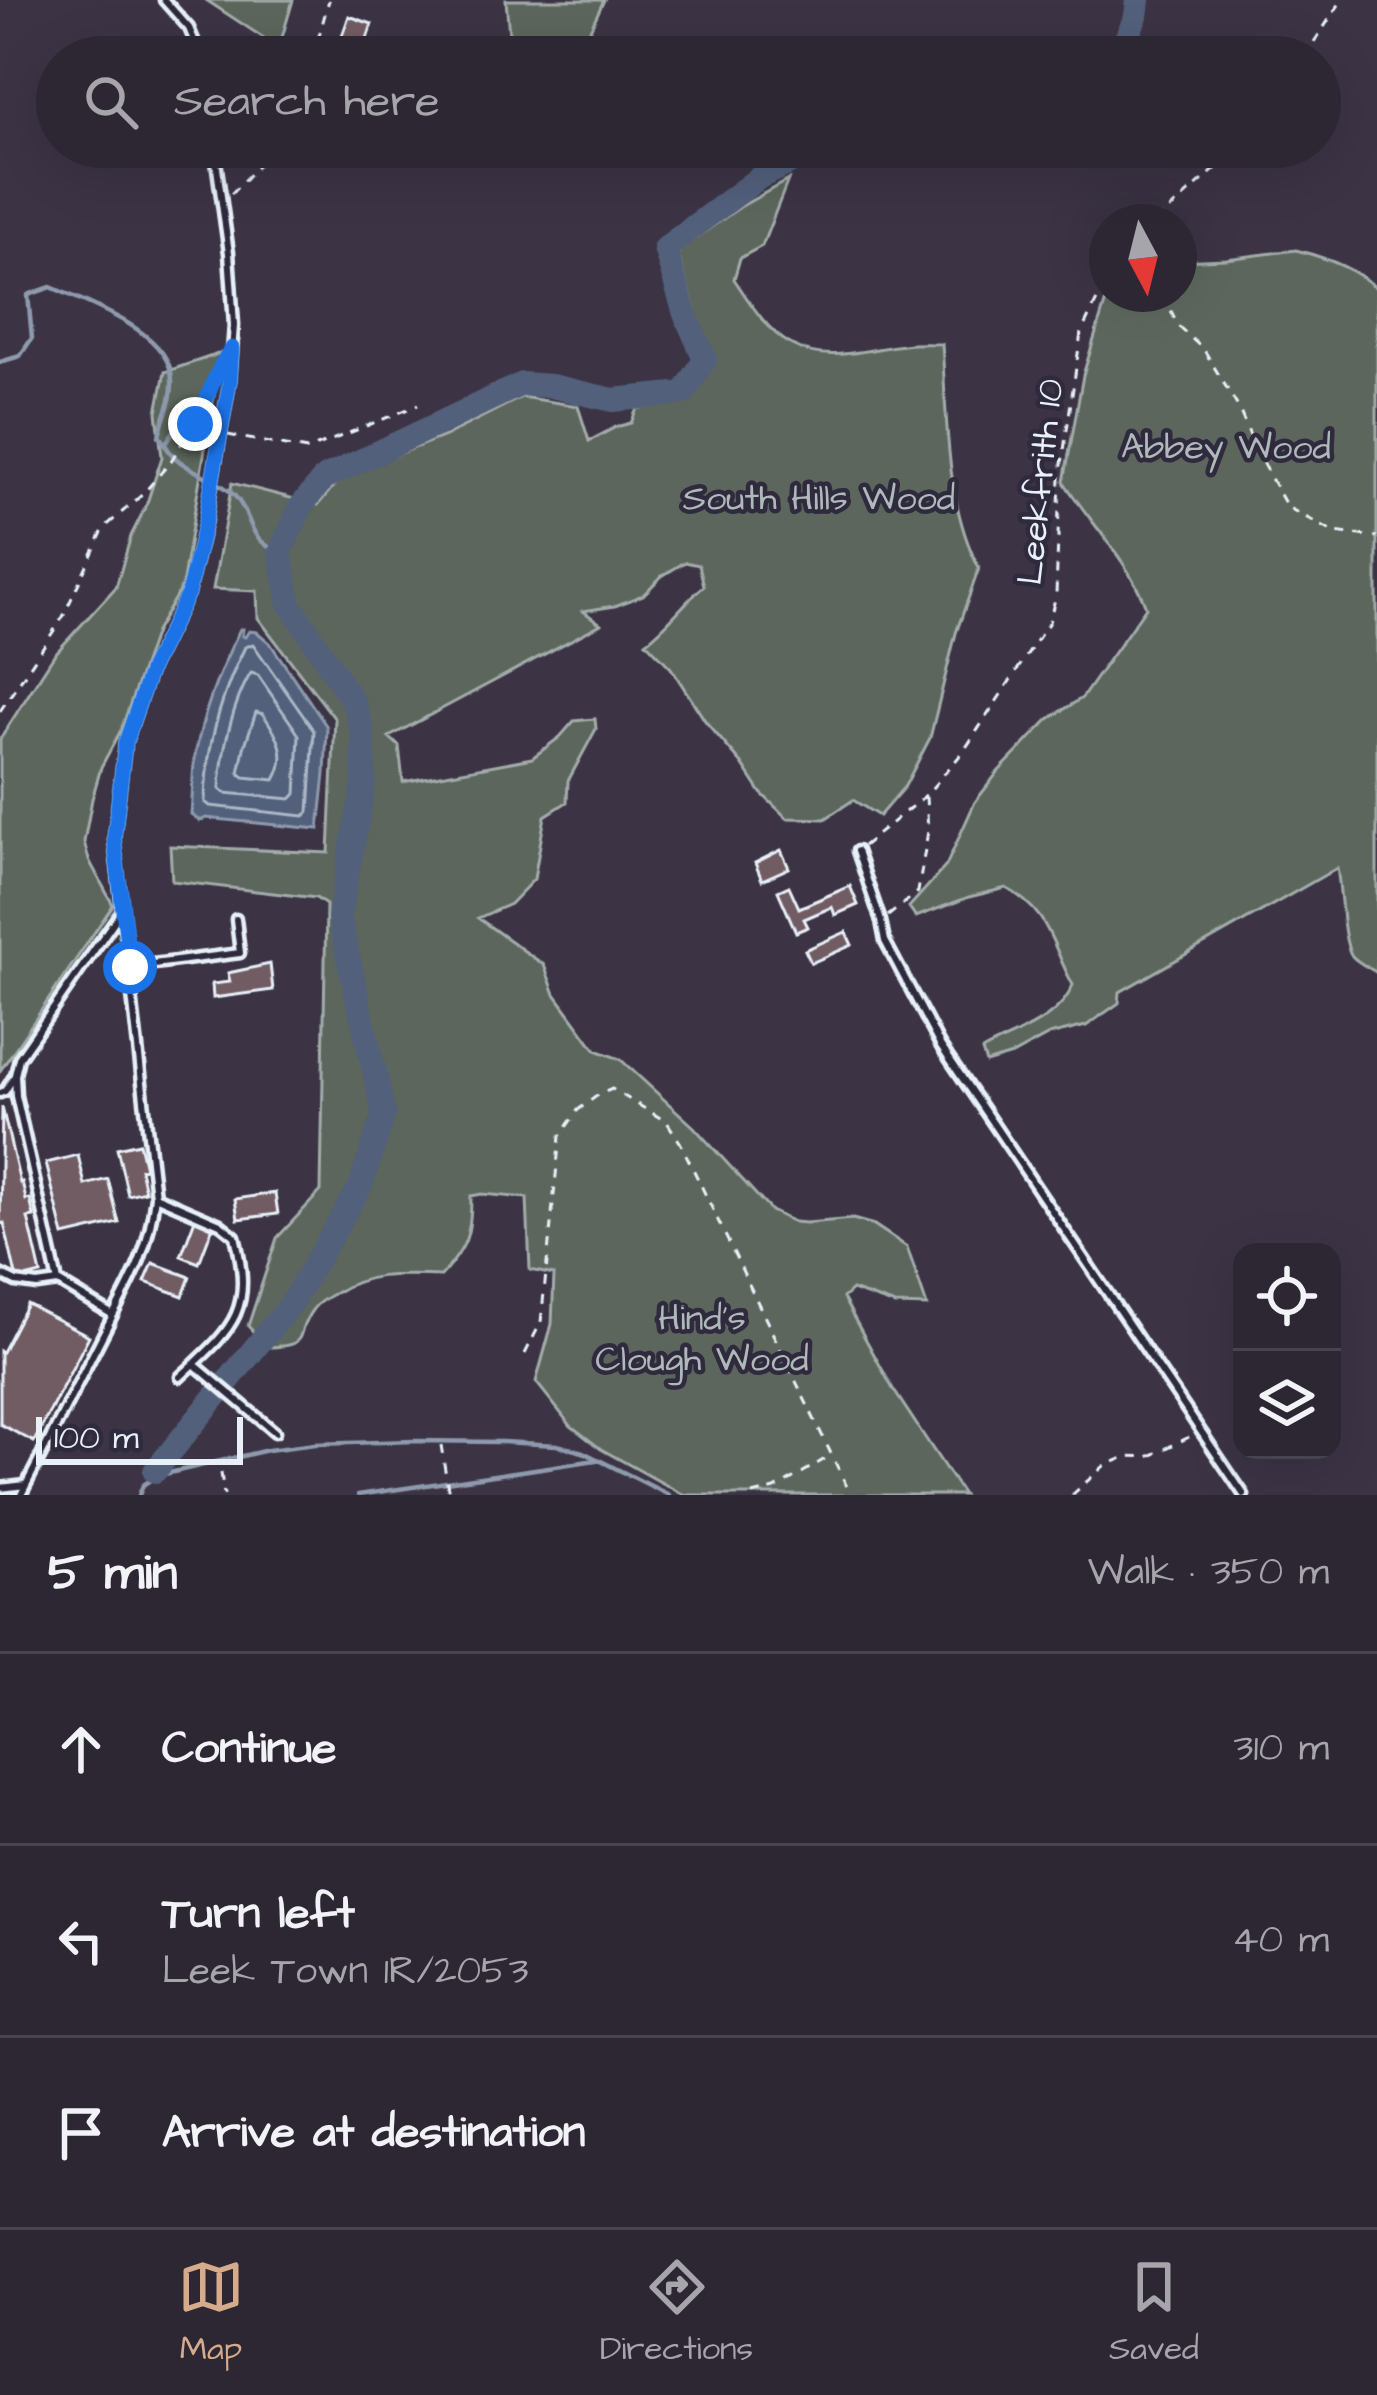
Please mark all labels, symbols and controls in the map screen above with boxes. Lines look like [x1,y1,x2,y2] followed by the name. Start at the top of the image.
[36,36,1341,168] search box
[78,69,144,135] icon: search
[174,71,440,133] text: Search here
[1089,204,1197,312] north arrow
[1005,377,1077,587] street label: Leekfrith 10
[168,397,222,451] route end
[1121,422,1331,473] park label: Abbey Wood
[683,473,955,524] park label: South Hills Wood
[103,940,157,994] route start
[1233,1243,1341,1459] map controls
[1233,1243,1341,1351] button: locate
[595,1293,809,1386] park label: Hind's Clough Wood
[1233,1351,1341,1459] button: layers
[36,1411,243,1464] scale bar
[54,1415,139,1461] text: 100 m
[48,1538,177,1609] text: 5 min
[1088,1546,1329,1600] text: Walk · 350 m
[48,1716,114,1782] icon: ahead
[162,1718,336,1780] text: Continue
[1234,1722,1329,1776] text: 310 m
[162,1883,355,1945] text: Turn left
[48,1908,114,1974] icon: left
[1232,1914,1329,1968] text: 40 m
[162,1945,529,1999] text: Leek Town 1R/2053
[48,2100,114,2166] icon: arrive
[162,2102,585,2164] text: Arrive at destination
[178,2254,244,2372] tab: Map
[600,2254,753,2372] tab: Directions
[1109,2254,1199,2372] tab: Saved

